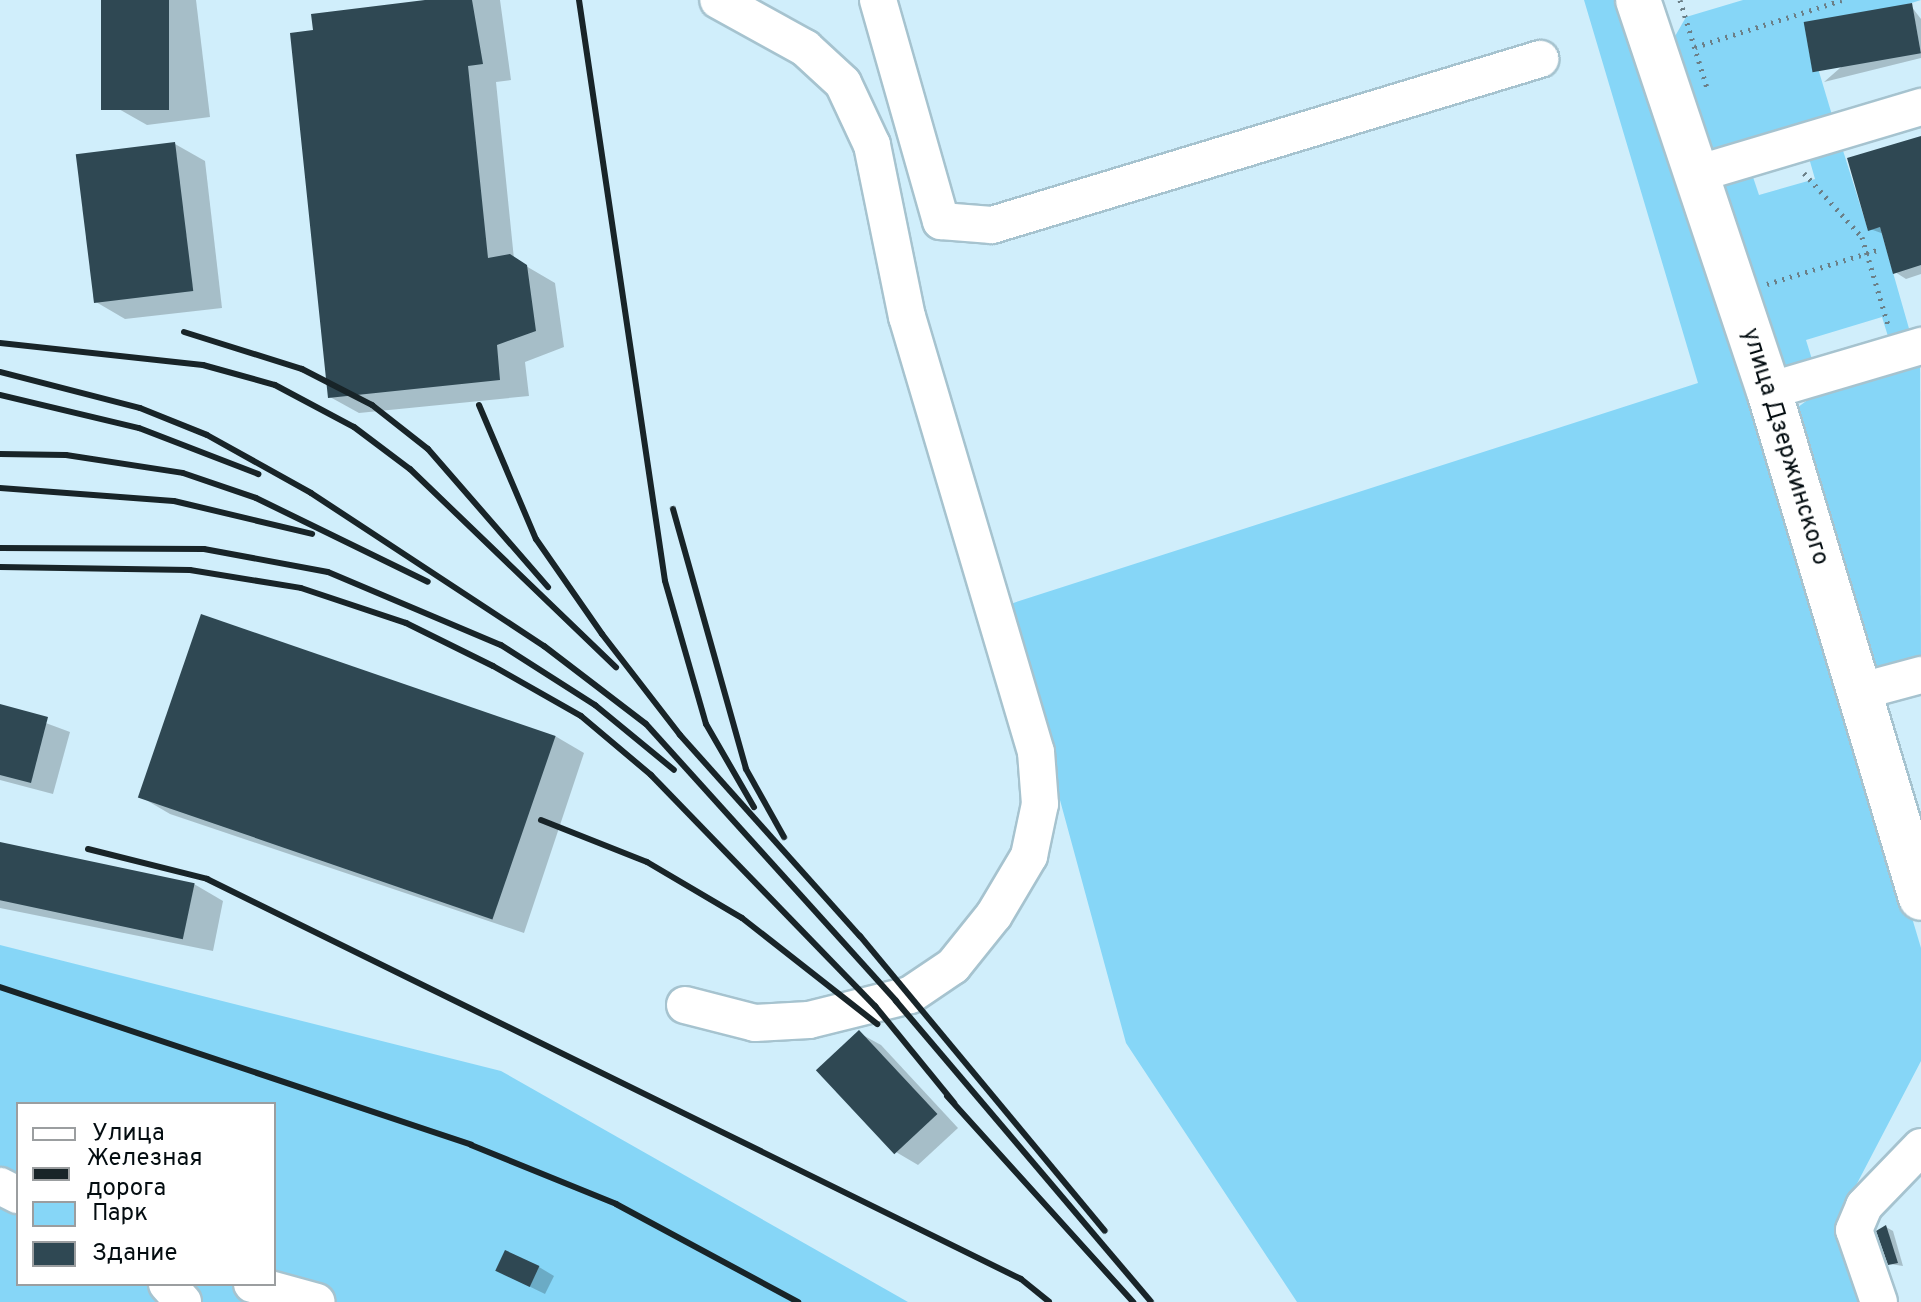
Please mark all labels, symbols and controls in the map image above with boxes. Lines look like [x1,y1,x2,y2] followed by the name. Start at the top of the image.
[1734,325,1834,569] street label: улица Дзержинского
[16,1102,276,1286] legend
[92,1119,165,1149] text: Улица
[86,1144,203,1204] text: Железная дорога
[92,1199,148,1229] text: Парк
[92,1239,178,1269] text: Здание

